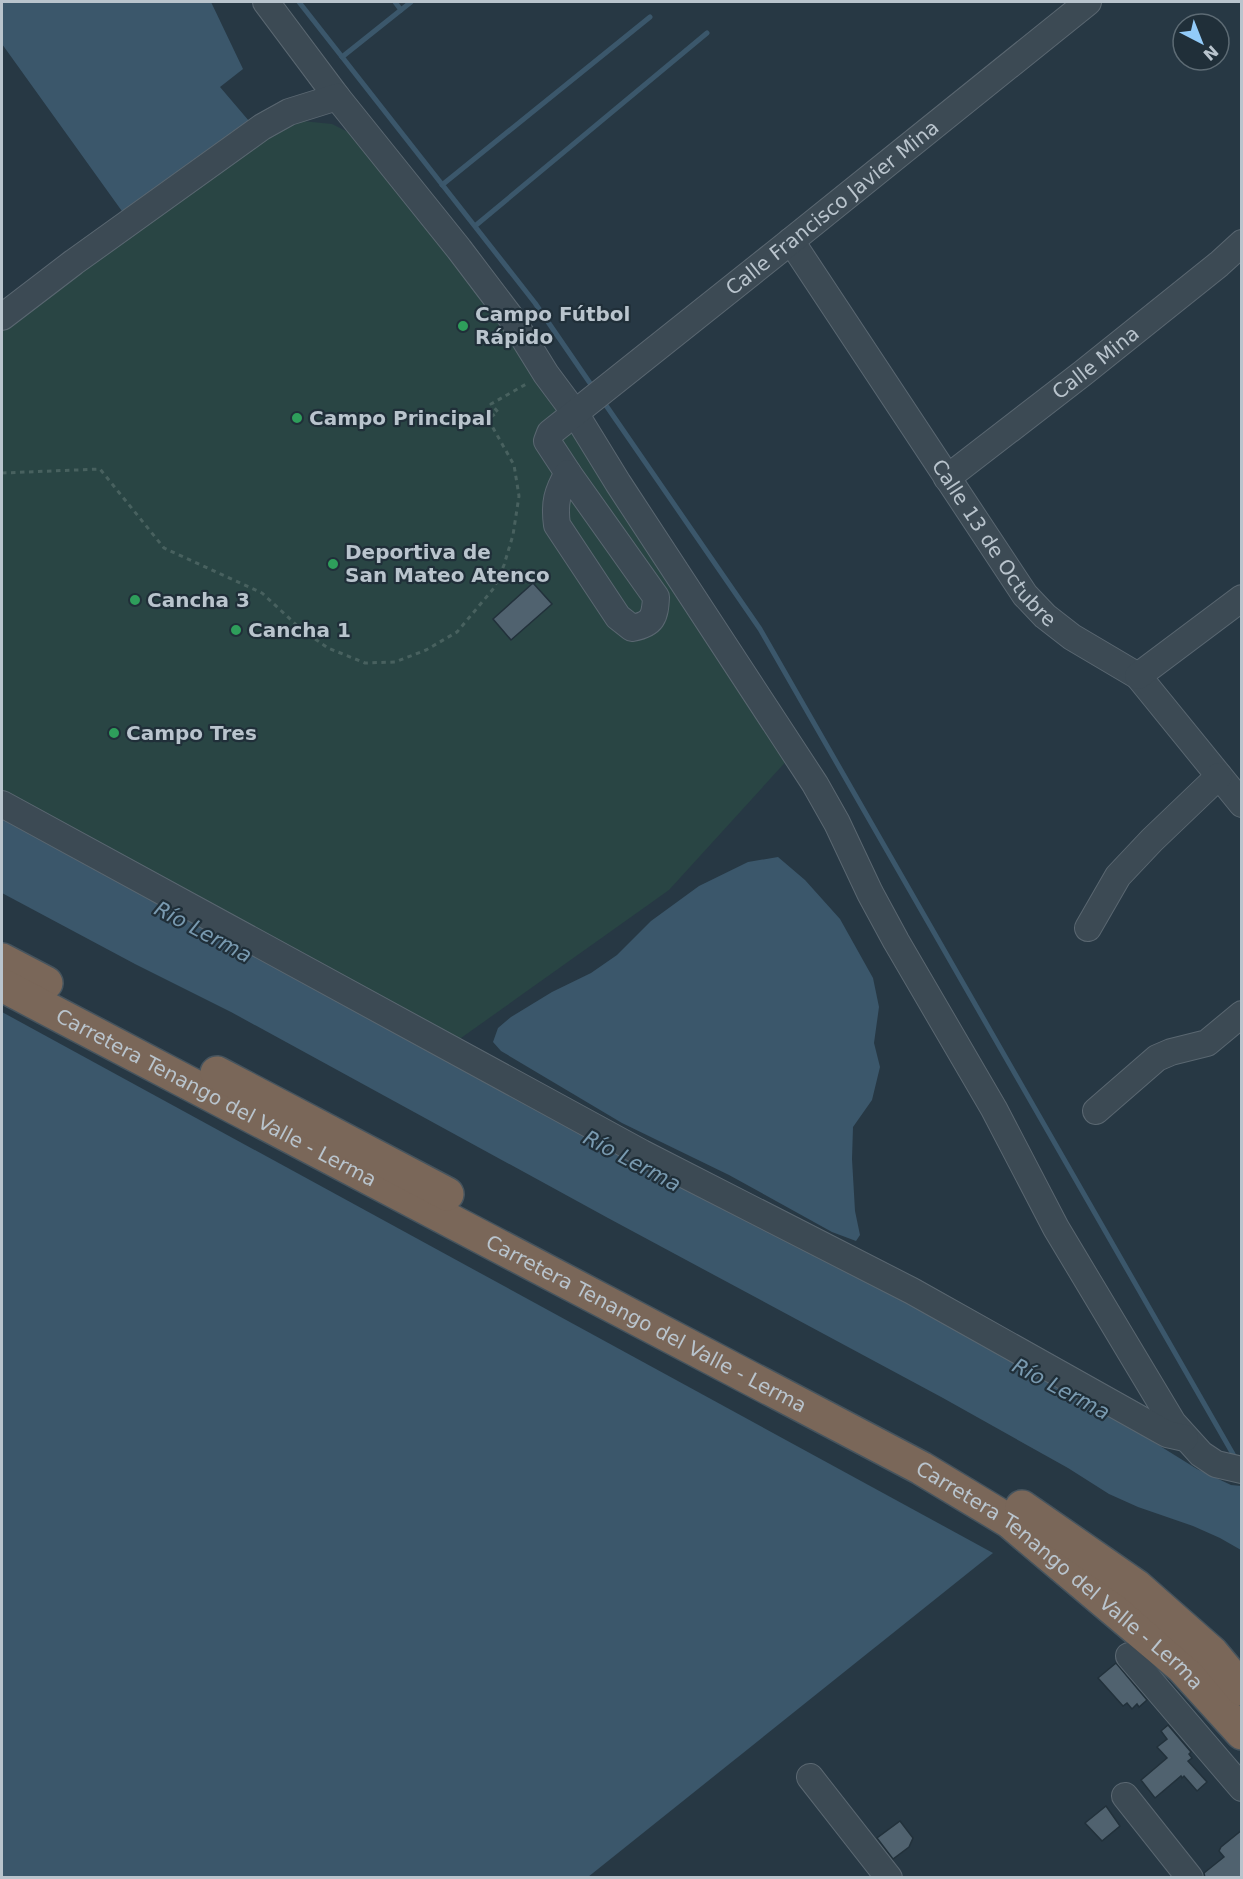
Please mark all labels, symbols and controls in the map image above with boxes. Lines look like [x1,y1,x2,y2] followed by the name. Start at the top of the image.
[1171,12,1231,72] north arrow
[1199,41,1222,64] text: N
[721,115,944,300] street label: Calle Francisco Javier Mina
[475,302,630,349] place label: Campo Fútbol Rápido
[456,319,470,333] marker: Campo Fútbol Rápido
[1047,321,1144,404] street label: Calle Mina
[309,406,492,430] place label: Campo Principal
[290,411,304,425] marker: Campo Principal
[927,455,1061,632] street label: Calle 13 de Octubre
[345,540,550,587] place label: Deportiva de San Mateo Atenco
[326,557,340,571] marker: Deportiva de San Mateo Atenco
[147,588,250,612] place label: Cancha 3
[128,593,142,607] marker: Cancha 3
[248,618,351,642] place label: Cancha 1
[229,623,243,637] marker: Cancha 1
[126,721,257,745] place label: Campo Tres
[107,726,121,740] marker: Campo Tres
[150,896,256,968] water label: Río Lerma
[52,1004,381,1192] street label: Carretera Tenango del Valle - Lerma
[579,1125,685,1197] water label: Río Lerma
[482,1230,811,1418] street label: Carretera Tenango del Valle - Lerma
[1008,1353,1114,1425] water label: Río Lerma
[912,1456,1208,1694] street label: Carretera Tenango del Valle - Lerma

